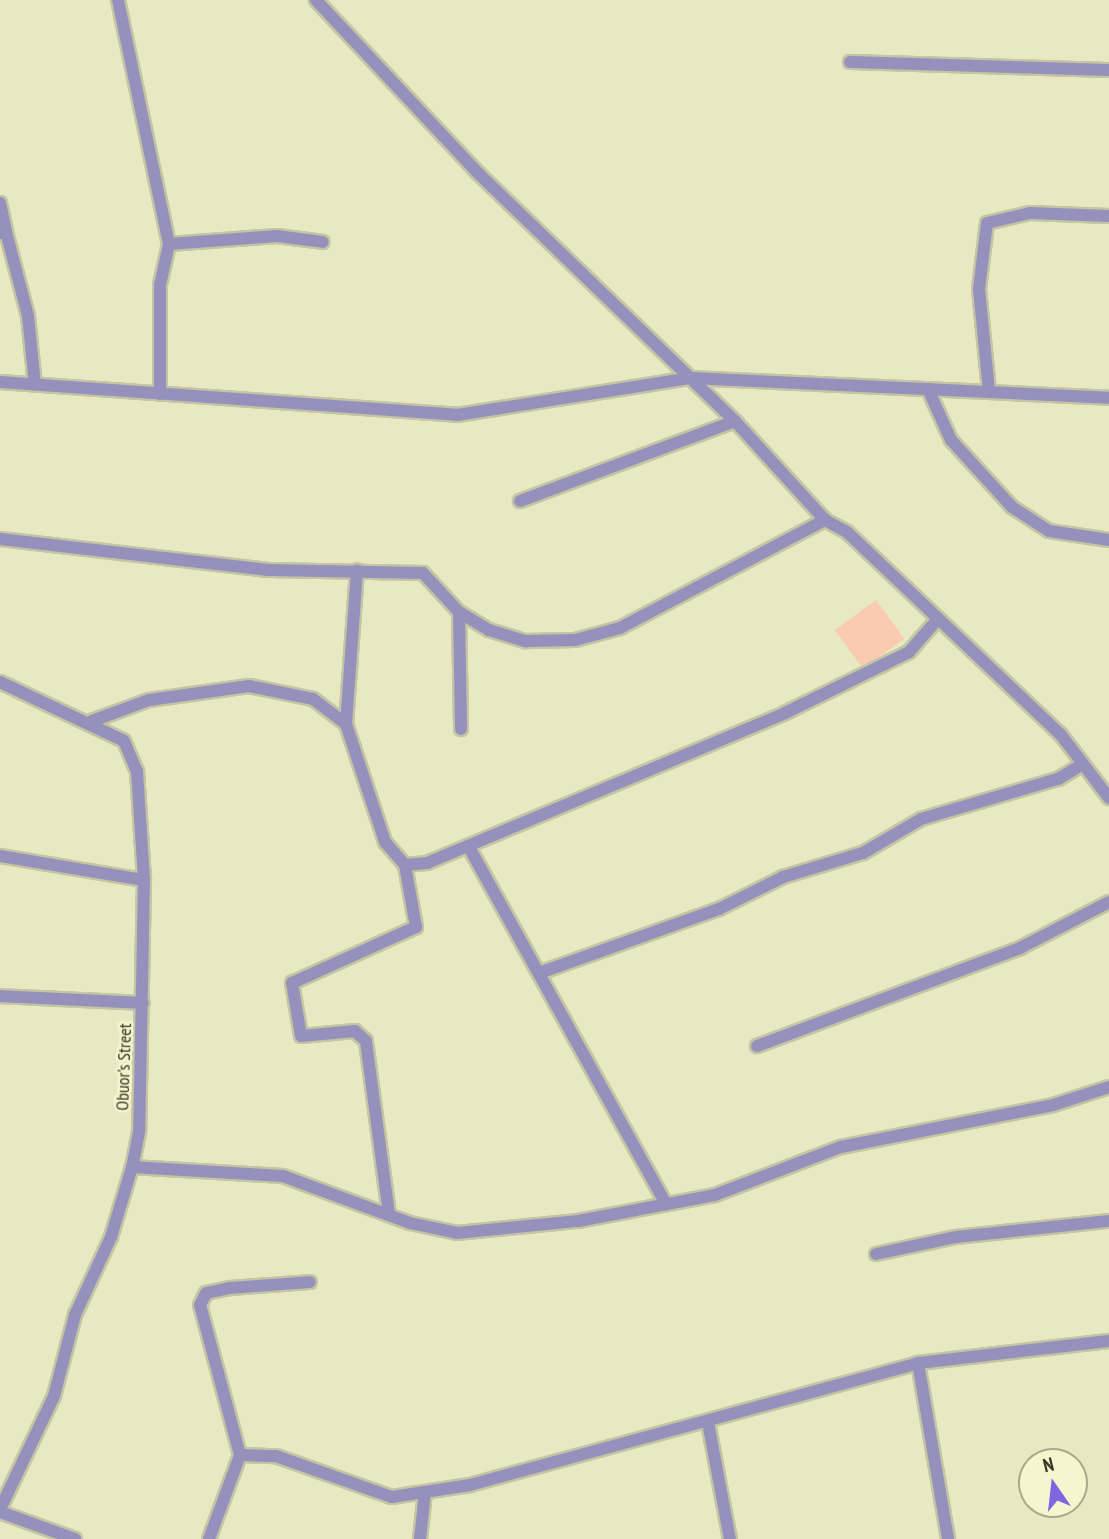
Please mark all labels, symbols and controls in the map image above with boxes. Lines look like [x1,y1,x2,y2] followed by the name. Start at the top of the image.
[112,1023,136,1111] street label: Obuor’s Street
[1018,1448,1088,1518] north arrow
[1041,1452,1056,1477] text: N

